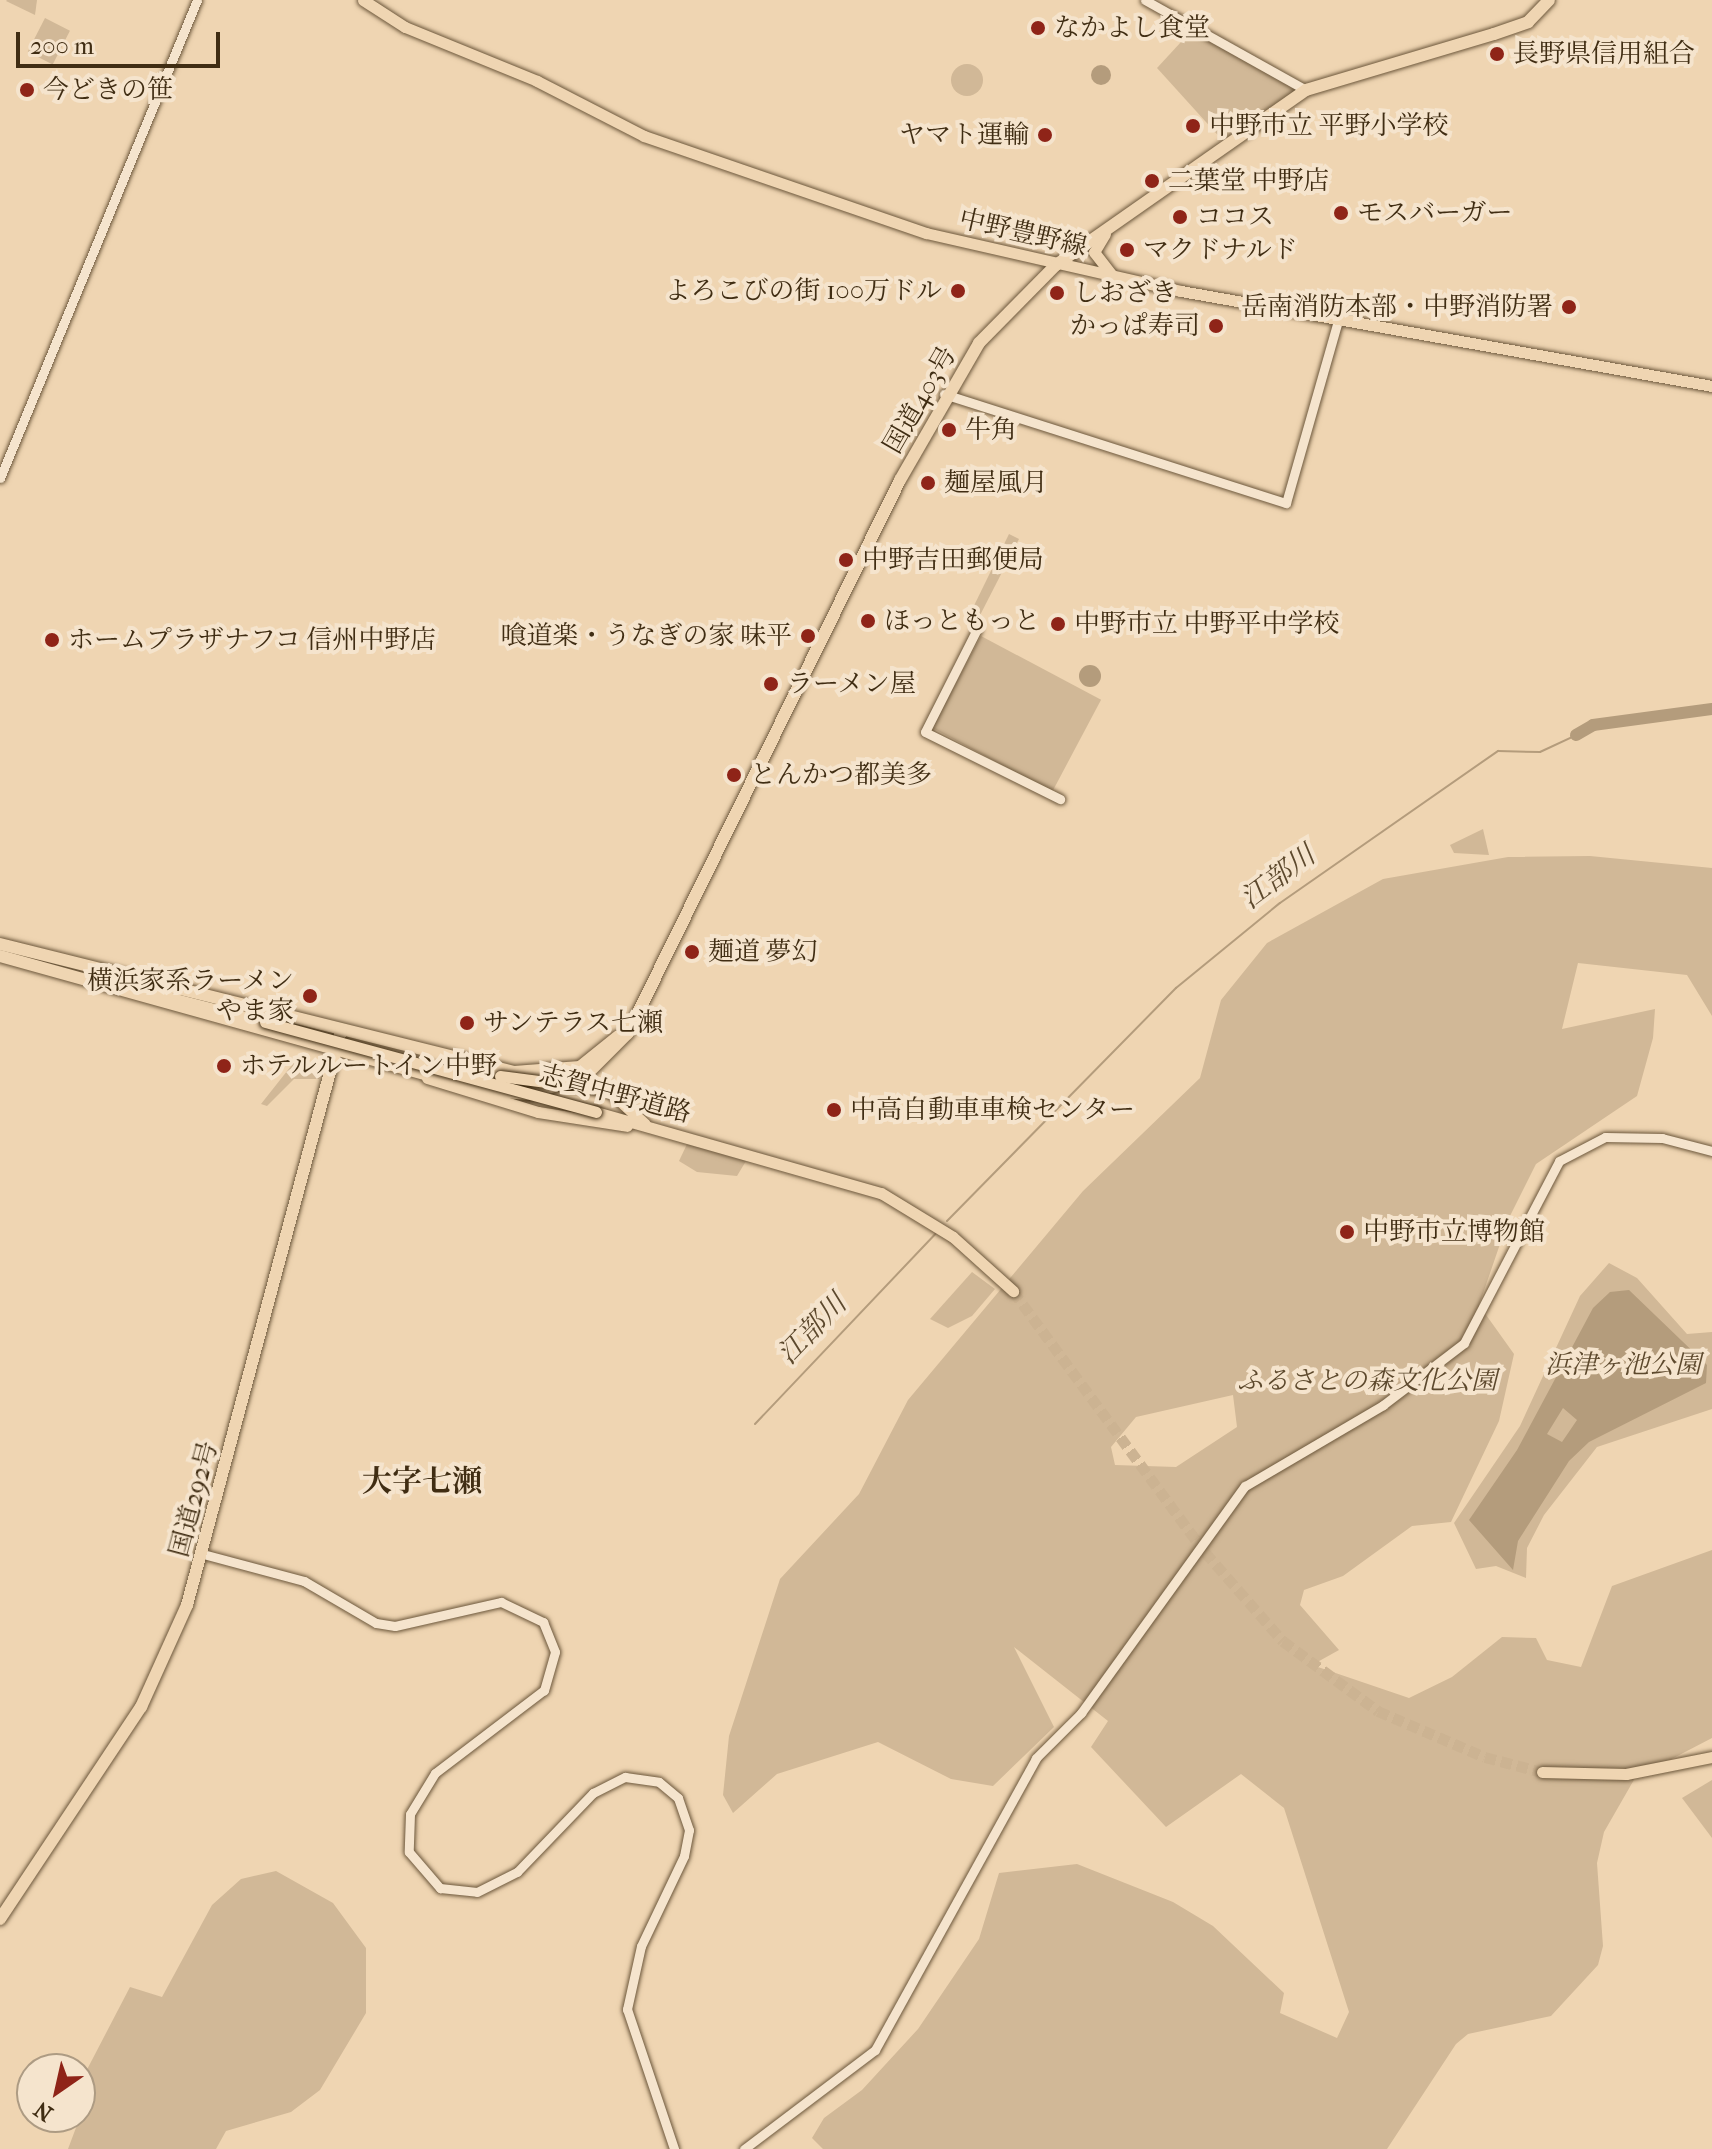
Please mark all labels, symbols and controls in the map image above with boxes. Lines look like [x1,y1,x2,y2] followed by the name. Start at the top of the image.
[1054,12,1210,44] place label: なかよし食堂
[20,16,224,66] scale bar
[1029,19,1047,37] marker: なかよし食堂
[30,32,94,60] text: 200 m
[1513,38,1695,70] place label: 長野県信用組合
[1488,45,1506,63] marker: 長野県信用組合
[43,74,173,106] place label: 今どきの笹
[18,81,36,99] marker: 今どきの笹
[1209,110,1449,142] place label: 中野市立 平野小学校
[1184,117,1202,135] marker: 中野市立 平野小学校
[899,119,1029,151] place label: ヤマト運輸
[1036,126,1054,144] marker: ヤマト運輸
[1168,165,1330,197] place label: 二葉堂 中野店
[1143,172,1161,190] marker: 二葉堂 中野店
[1357,197,1513,229] place label: モスバーガー
[1196,201,1274,233] place label: ココス
[956,203,1090,263] street label: 中野豊野線
[1332,204,1350,222] marker: モスバーガー
[1171,208,1189,226] marker: ココス
[1143,234,1299,266] place label: マクドナルド
[1118,241,1136,259] marker: マクドナルド
[665,275,942,307] place label: よろこびの街 100万ドル
[1073,277,1177,309] place label: しおざき
[949,282,967,300] marker: よろこびの街 100万ドル
[1048,284,1066,302] marker: しおざき
[1241,291,1553,323] place label: 岳南消防本部・中野消防署
[1560,298,1578,316] marker: 岳南消防本部・中野消防署
[1070,310,1200,342] place label: かっぱ寿司
[1207,317,1225,335] marker: かっぱ寿司
[877,341,963,459] street label: 国道403号
[965,414,1017,446] place label: 牛角
[940,421,958,439] marker: 牛角
[944,467,1048,499] place label: 麺屋風月
[919,474,937,492] marker: 麺屋風月
[862,544,1044,576] place label: 中野吉田郵便局
[837,551,855,569] marker: 中野吉田郵便局
[884,605,1040,637] place label: ほっともっと
[1074,608,1340,640] place label: 中野市立 中野平中学校
[859,612,877,630] marker: ほっともっと
[1049,615,1067,633] marker: 中野市立 中野平中学校
[500,620,792,652] place label: 喰道楽・うなぎの家 味平
[68,624,438,656] place label: ホームプラザナフコ 信州中野店
[799,627,817,645] marker: 喰道楽・うなぎの家 味平
[43,631,61,649] marker: ホームプラザナフコ 信州中野店
[787,668,917,700] place label: ラーメン屋
[762,675,780,693] marker: ラーメン屋
[750,759,932,791] place label: とんかつ都美多
[725,766,743,784] marker: とんかつ都美多
[1234,838,1322,916] water label: 江部川
[708,936,818,968] place label: 麺道 夢幻
[683,943,701,961] marker: 麺道 夢幻
[86,965,294,1026] place label: 横浜家系ラーメン やま家
[301,987,319,1005] marker: 横浜家系ラーメン やま家
[483,1007,665,1039] place label: サンテラス七瀬
[458,1014,476,1032] marker: サンテラス七瀬
[240,1050,500,1082] place label: ホテルルートイン中野
[215,1057,233,1075] marker: ホテルルートイン中野
[536,1059,694,1129] street label: 志賀中野道路
[850,1094,1136,1126] place label: 中高自動車車検センター
[825,1101,843,1119] marker: 中高自動車車検センター
[1363,1216,1545,1248] place label: 中野市立博物館
[1338,1223,1356,1241] marker: 中野市立博物館
[771,1287,853,1371] water label: 江部川
[1545,1349,1701,1381] park label: 浜津ヶ池公園
[1237,1365,1497,1397] park label: ふるさとの森文化公園
[164,1438,224,1560] street label: 国道292号
[362,1464,482,1500] district label: 大字七瀬
[16,2053,96,2133] north arrow
[30,2096,58,2127] text: N

